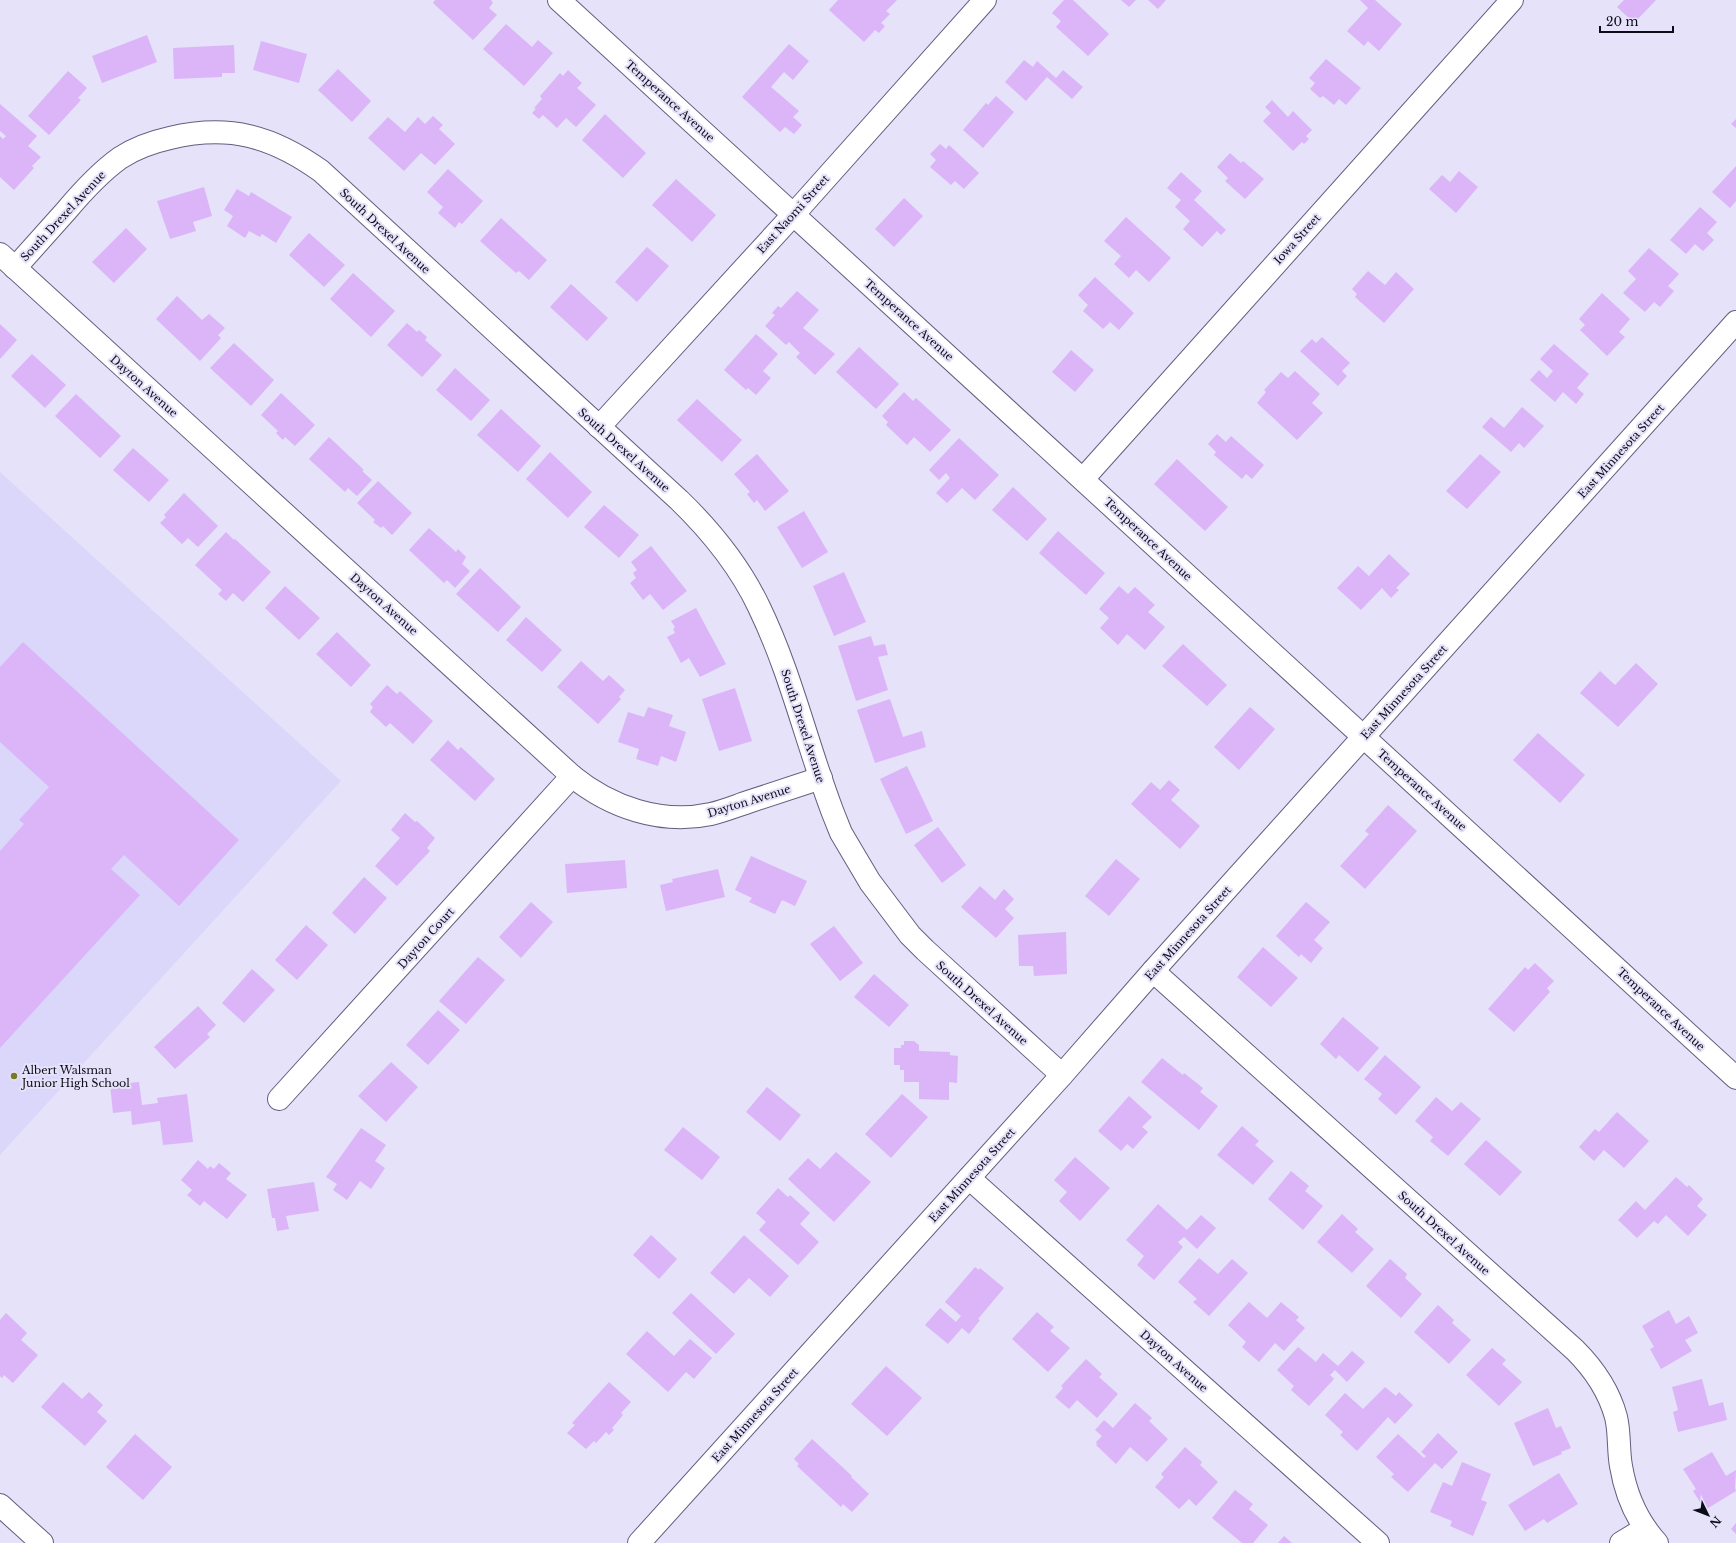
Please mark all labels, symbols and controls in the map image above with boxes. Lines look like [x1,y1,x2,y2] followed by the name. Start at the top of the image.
[1600,8,1673,34] scale bar
[1606,14,1638,29] text: 20 m
[622,57,718,145] street label: Temperance Avenue
[17,168,109,264] street label: South Drexel Avenue
[754,171,833,256] street label: East Naomi Street
[337,185,433,277] street label: South Drexel Avenue
[1271,210,1324,267] street label: Iowa Street
[861,276,957,364] street label: Temperance Avenue
[107,352,181,420] street label: Dayton Avenue
[1575,400,1668,501] street label: East Minnesota Street
[575,405,673,495] street label: South Drexel Avenue
[1101,495,1195,583] street label: Temperance Avenue
[347,570,421,638] street label: Dayton Avenue
[1358,641,1451,742] street label: East Minnesota Street
[778,667,828,785] street label: South Drexel Avenue
[1374,746,1470,834] street label: Temperance Avenue
[706,782,792,820] street label: Dayton Avenue
[1142,882,1235,983] street label: East Minnesota Street
[395,904,458,971] street label: Dayton Court
[933,958,1031,1048] street label: South Drexel Avenue
[1614,965,1708,1053] street label: Temperance Avenue
[20,1063,130,1090] place label: Albert Walsman Junior High School
[9,1071,19,1081] marker: Albert Walsman Junior High School
[926,1124,1019,1225] street label: East Minnesota Street
[1395,1188,1493,1278] street label: South Drexel Avenue
[1137,1327,1211,1395] street label: Dayton Avenue
[709,1364,802,1465] street label: East Minnesota Street
[1688,1495,1728,1535] north arrow
[1706,1513,1724,1531] text: N

